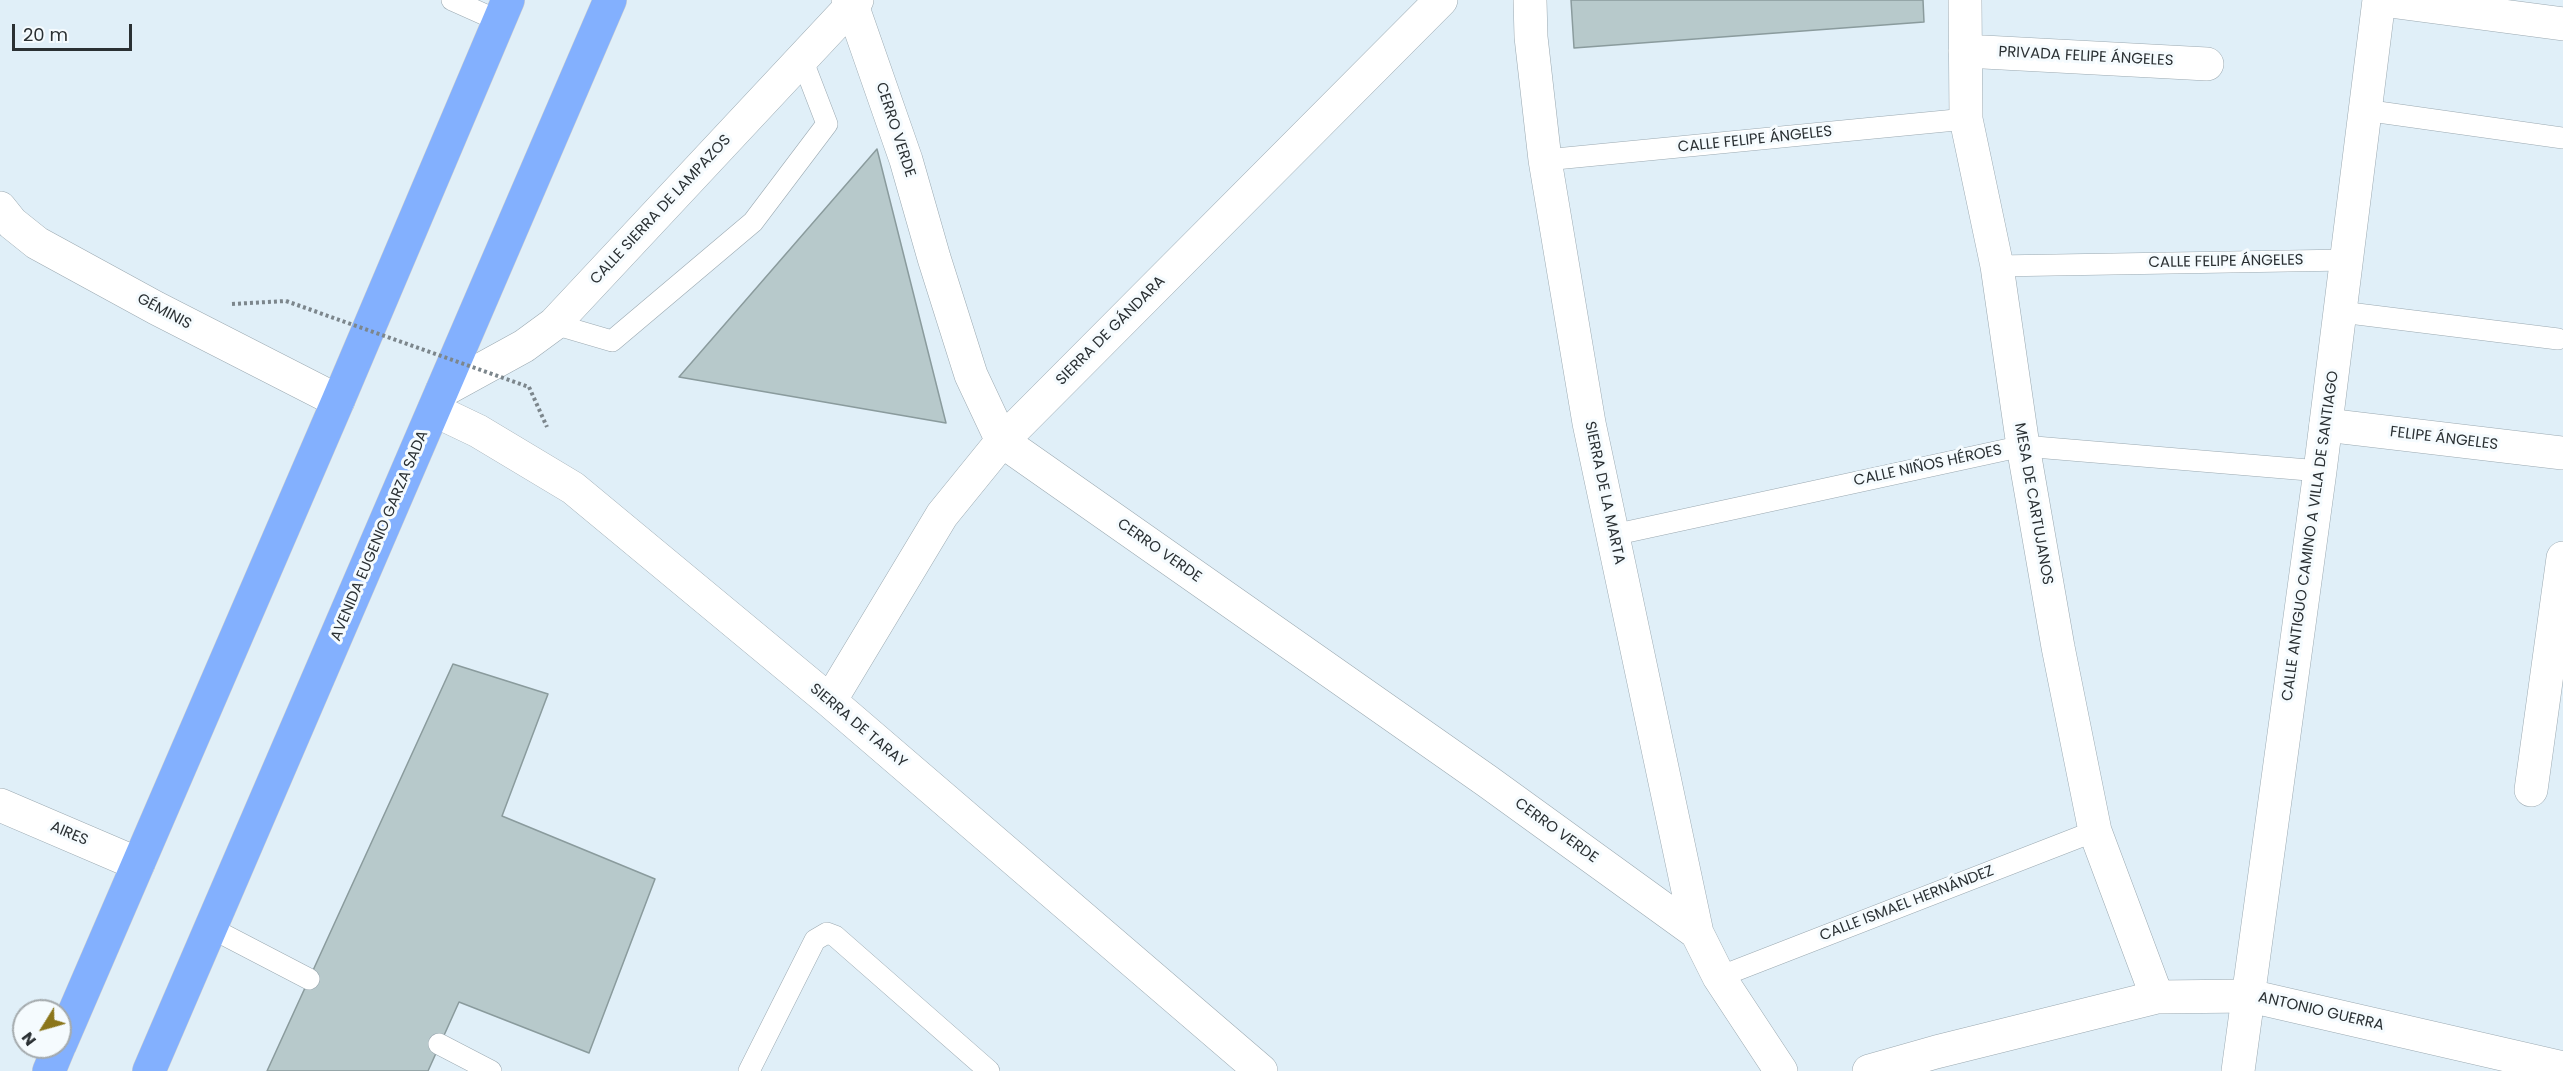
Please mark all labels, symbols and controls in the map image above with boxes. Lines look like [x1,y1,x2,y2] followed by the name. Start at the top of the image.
[15,12,135,50] scale bar
[23,22,68,47] text: 20 m
[1998,43,2174,71] street label: PRIVADA FELIPE ÁNGELES
[871,80,919,180] street label: CERRO VERDE
[1677,123,1833,157] street label: CALLE FELIPE ÁNGELES
[587,131,735,289] street label: CALLE SIERRA DE LAMPAZOS
[2148,252,2304,272] street label: CALLE FELIPE ÁNGELES
[1053,273,1169,389] street label: SIERRA DE GÁNDARA
[134,290,194,334] street label: GÉMINIS
[2279,370,2343,702] street label: CALLE ANTIGUO CAMINO A VILLA DE SANTIAGO
[1580,420,1628,566] street label: SIERRA DE LA MARTA
[2010,422,2056,586] street label: MESA DE CARTUJANOS
[2389,423,2499,455] street label: FELIPE ÁNGELES
[327,428,433,644] street label: AVENIDA EUGENIO GARZA SADA
[1852,441,2004,491] street label: CALLE NIÑOS HÉROES
[1113,515,1205,587] street label: CERRO VERDE
[806,680,910,772] street label: SIERRA DE TARAY
[1511,795,1601,867] street label: CERRO VERDE
[47,818,91,850] street label: AIRES
[1817,862,1997,946] street label: CALLE ISMAEL HERNÁNDEZ
[2256,989,2386,1035] street label: ANTONIO GUERRA
[12,999,72,1059] north arrow
[16,1027,42,1051] text: N

